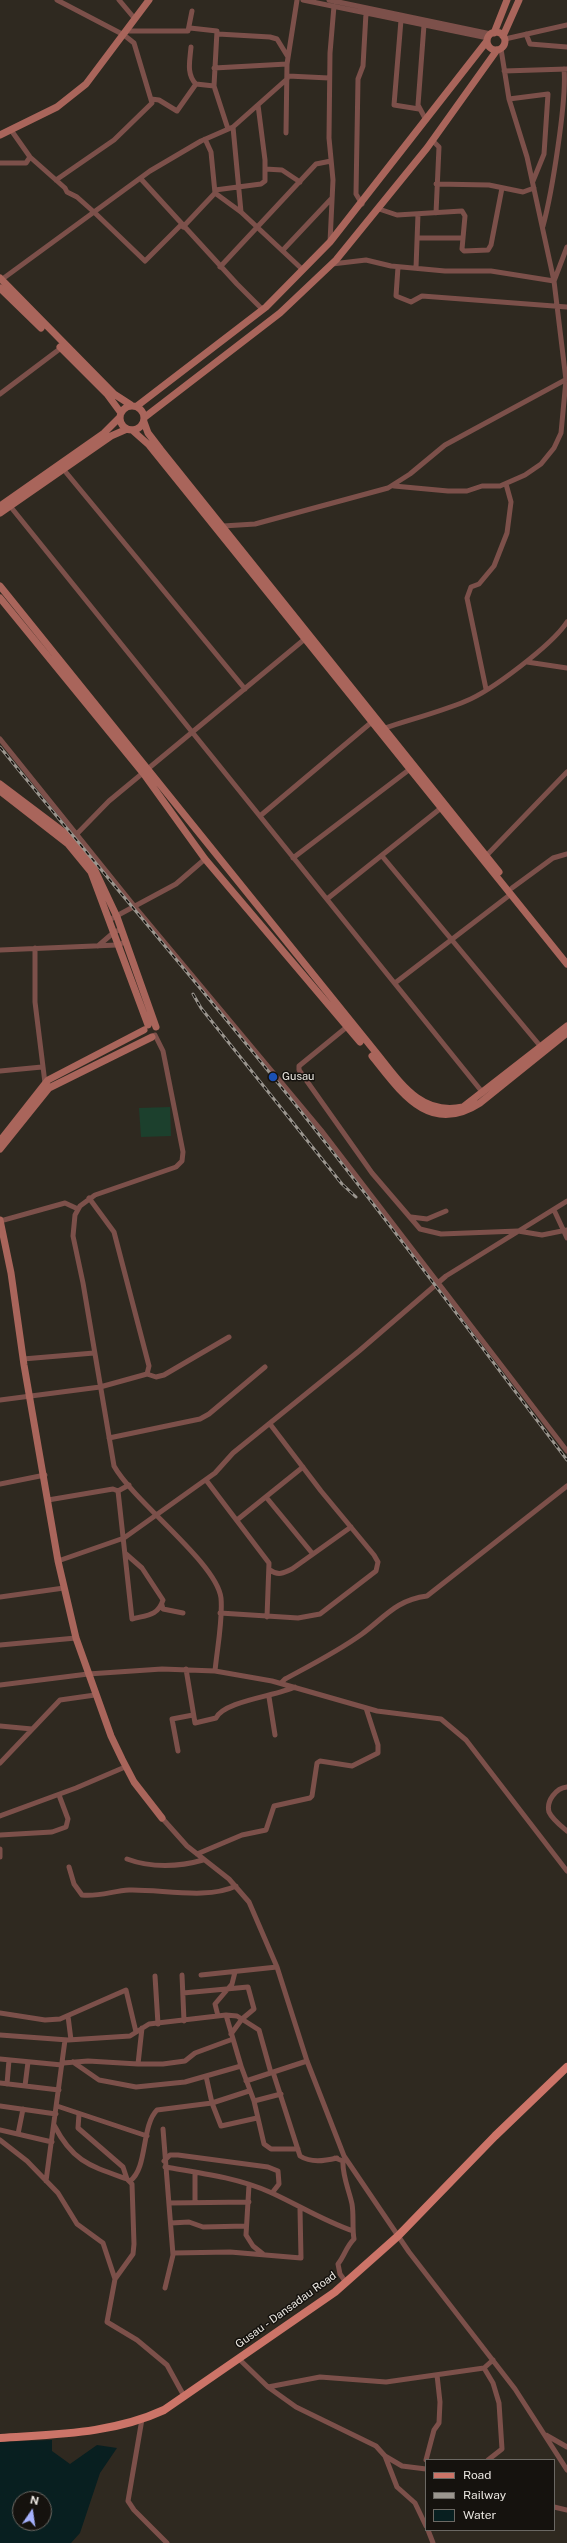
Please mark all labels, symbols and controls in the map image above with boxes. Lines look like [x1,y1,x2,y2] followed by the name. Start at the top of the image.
[282,1070,315,1084] place label: Gusau
[267,1071,279,1083] marker: Gusau
[233,2269,339,2351] street label: Gusau - Dansadau Road
[425,2459,555,2531] legend
[463,2468,491,2482] text: Road
[463,2488,506,2502] text: Railway
[12,2491,52,2531] north arrow
[29,2493,40,2507] text: N
[463,2508,496,2522] text: Water

